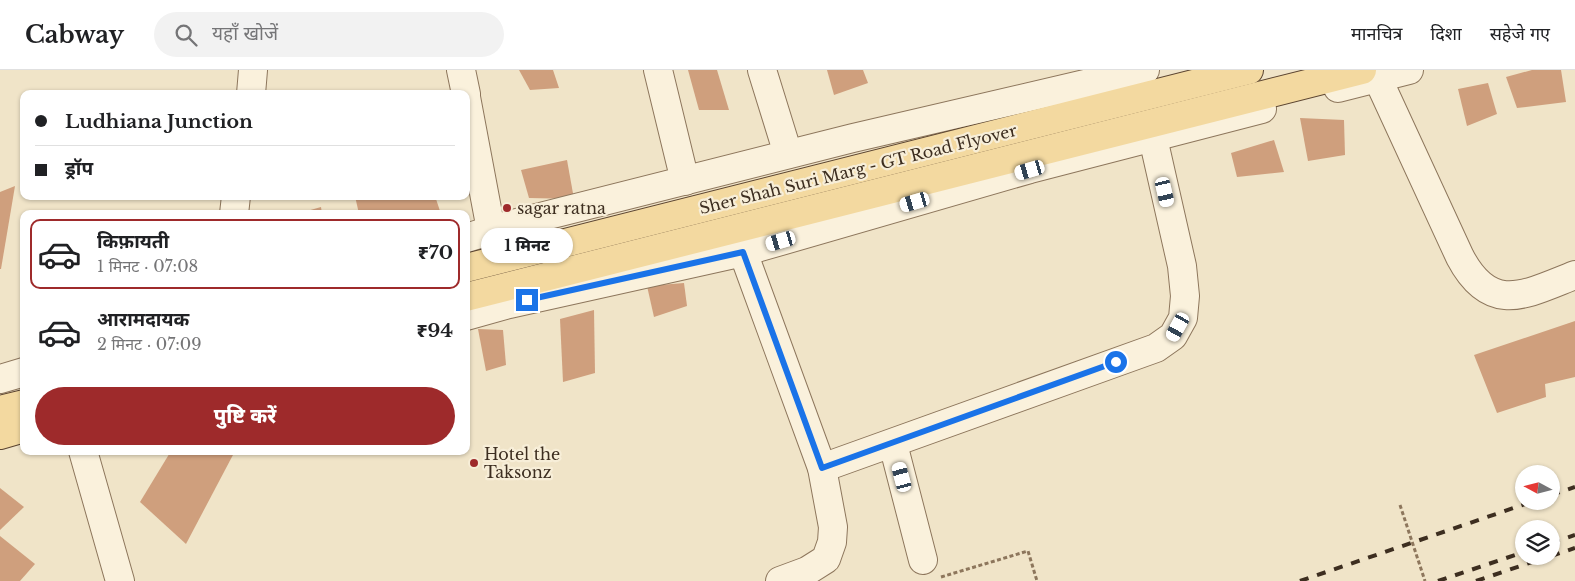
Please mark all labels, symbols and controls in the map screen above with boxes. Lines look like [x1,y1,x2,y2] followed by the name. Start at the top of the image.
[154,12,504,57] search box
[25,20,124,49] text: Cabway
[172,21,200,49] icon: search
[212,22,278,45] text: यहाँ खोजें
[1351,23,1403,45] text: मानचित्र
[1431,23,1462,45] text: दिशा
[1490,23,1550,45] text: सहेजे गए
[65,110,253,133] text: Ludhiana Junction
[697,120,1019,218] street label: Sher Shah Suri Marg - GT Road Flyover
[65,157,93,180] text: ड्रॉप
[1013,159,1046,181] car
[1154,176,1175,208] car
[898,191,931,213] car
[517,198,606,218] place label: sagar ratna
[501,202,513,214] marker: sagar ratna
[481,228,573,262] callout: 1 मिनट
[97,230,169,253] text: किफ़ायती
[764,230,797,252] car
[37,232,82,277] icon: car
[504,235,550,255] text: 1 मिनट
[418,241,453,264] text: ₹70
[97,256,198,276] text: 1 मिनट · 07:08
[516,289,538,311] route end
[97,308,189,331] text: आरामदायक
[37,310,82,355] icon: car
[1164,310,1191,344] car
[417,319,453,342] text: ₹94
[97,334,202,354] text: 2 मिनट · 07:09
[1105,351,1127,373] route start
[35,387,455,445] button: पुष्टि करें
[484,444,560,482] place label: Hotel the Taksonz
[468,457,480,469] marker: Hotel the Taksonz
[890,461,913,493] car
[1515,465,1560,510] north arrow
[1515,465,1560,565] map controls
[1515,520,1560,565] button: layers

